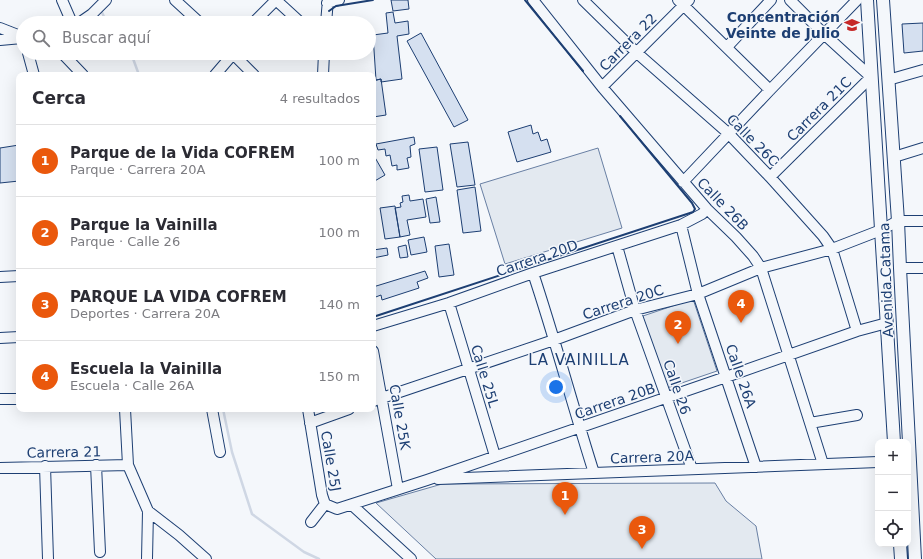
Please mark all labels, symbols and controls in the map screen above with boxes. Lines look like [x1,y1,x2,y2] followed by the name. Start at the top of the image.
[726,9,840,41] place label: Concentración Veinte de Julio
[596,10,660,74] street label: Carrera 22
[16,16,376,60] search box
[843,16,861,34] school or university icon: Concentración Veinte de Julio
[30,27,52,49] icon: search
[62,29,150,47] text: Buscar aquí
[784,73,855,144] street label: Carrera 21C
[32,88,86,108] text: Cerca
[280,91,360,106] text: 4 resultados
[724,111,782,169] street label: Calle 26C
[70,144,295,162] text: Parque de la Vida COFREM
[40,153,50,168] text: 1
[318,153,360,168] text: 100 m
[70,162,205,177] text: Parque · Carrera 20A
[694,174,752,234] street label: Calle 26B
[70,216,218,234] text: Parque la Vainilla
[876,222,896,338] street label: Avenida Catama
[40,225,50,240] text: 2
[318,225,360,240] text: 100 m
[70,234,180,249] text: Parque · Calle 26
[494,237,580,279] street label: Carrera 20D
[580,281,666,323] street label: Carrera 20C
[70,288,287,306] text: PARQUE LA VIDA COFREM
[728,290,754,323] pin: 4
[40,297,50,312] text: 3
[318,297,360,312] text: 140 m
[70,306,220,321] text: Deportes · Carrera 20A
[665,311,691,344] pin: 2
[723,342,760,410] street label: Calle 26A
[468,343,502,410] street label: Calle 25L
[528,351,630,369] district label: LA VAINILLA
[660,357,694,417] street label: Calle 26
[70,360,222,378] text: Escuela la Vainilla
[40,369,50,384] text: 4
[318,369,360,384] text: 150 m
[546,377,566,397] your location
[70,378,194,393] text: Escuela · Calle 26A
[573,380,657,422] street label: Carrera 20B
[386,383,414,452] street label: Calle 25K
[318,430,344,492] street label: Calle 25J
[875,439,911,547] map controls
[875,439,911,475] button: +
[27,443,101,461] street label: Carrera 21
[610,448,695,466] street label: Carrera 20A
[875,475,911,511] button: −
[552,482,578,515] pin: 1
[875,511,911,547] button: locate
[629,516,655,549] pin: 3

